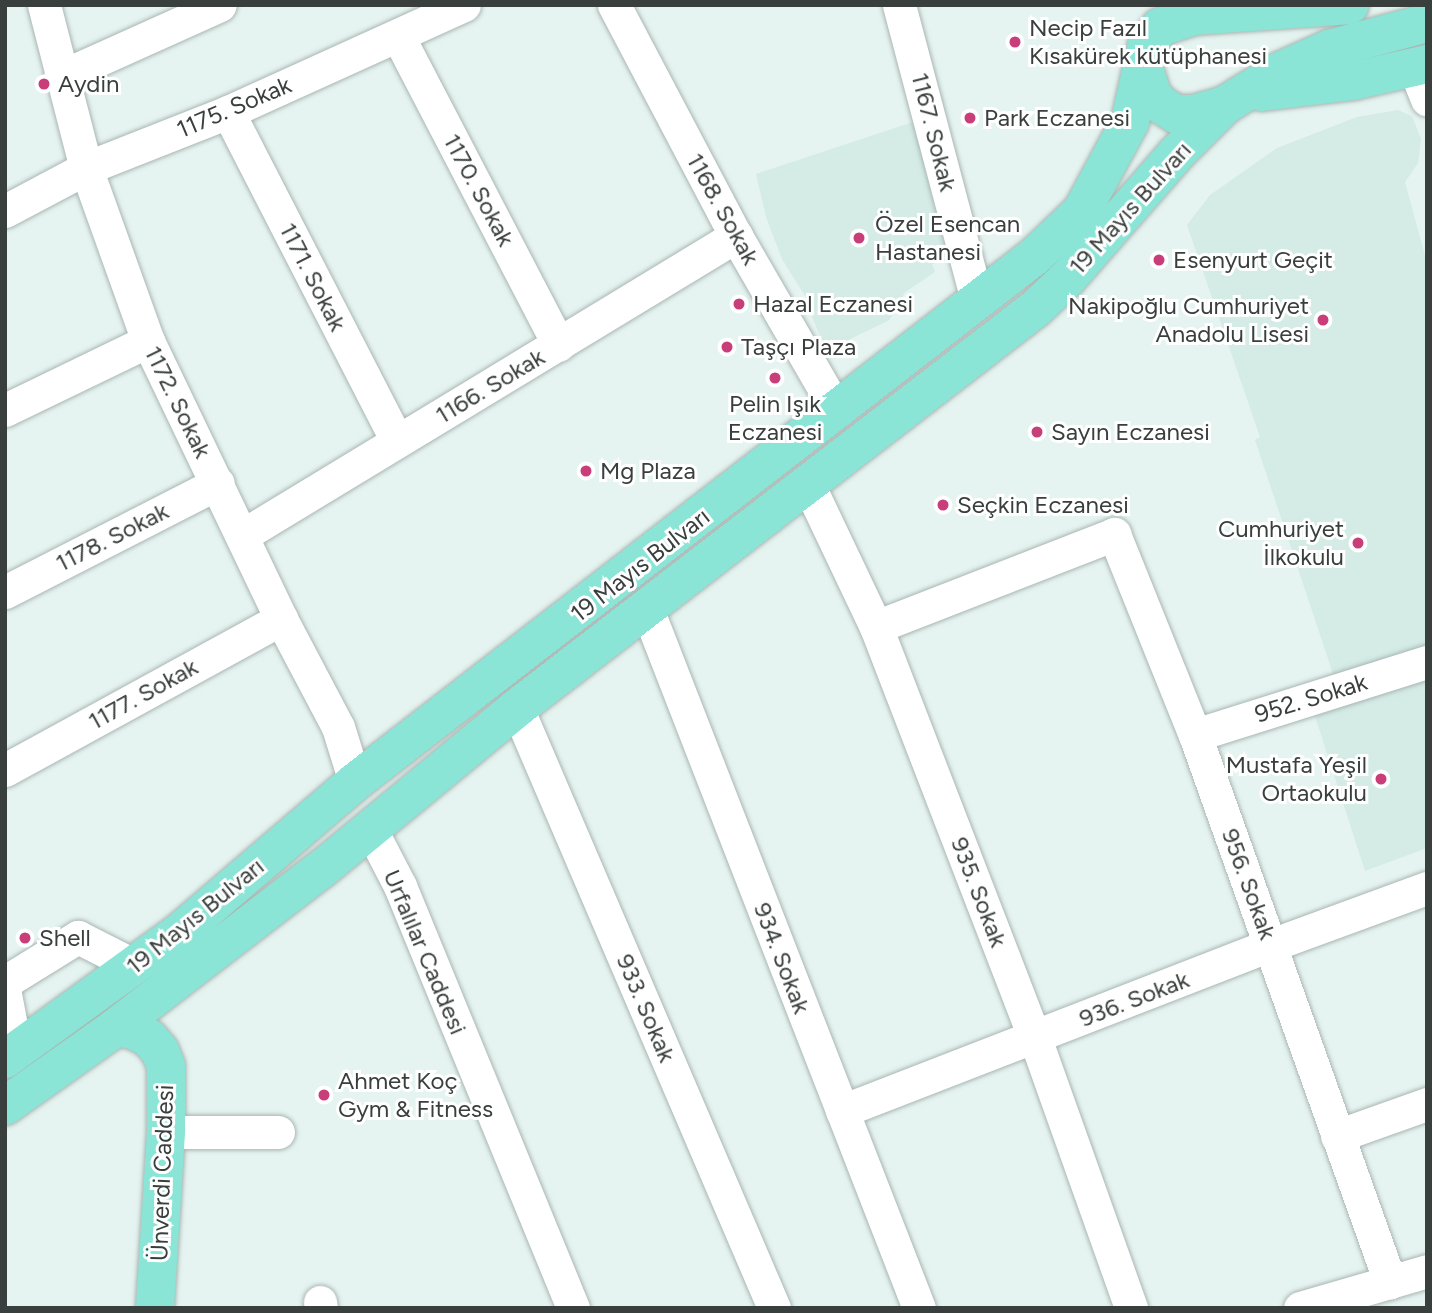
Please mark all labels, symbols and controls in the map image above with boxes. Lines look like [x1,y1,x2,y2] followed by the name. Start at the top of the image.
[1029,14,1267,70] place label: Necip Fazıl Kısakürek kütüphanesi
[1007,34,1023,50] marker: Necip Fazıl Kısakürek kütüphanesi
[58,70,119,98] place label: Aydin
[173,70,295,144] street label: 1175. Sokak
[905,70,963,194] street label: 1167. Sokak
[36,76,52,92] marker: Aydin
[984,104,1130,132] place label: Park Eczanesi
[962,110,978,126] marker: Park Eczanesi
[437,129,521,251] street label: 1170. Sokak
[1063,136,1197,280] street label: 19 Mayıs Bulvarı
[681,148,765,270] street label: 1168. Sokak
[875,210,1020,266] place label: Özel Esencan Hastanesi
[274,218,352,336] street label: 1171. Sokak
[849,228,869,248] marker: Özel Esencan Hastanesi
[1173,246,1333,274] place label: Esenyurt Geçit
[1151,252,1167,268] marker: Esenyurt Geçit
[753,290,913,318] place label: Hazal Eczanesi
[1068,292,1309,348] place label: Nakipoğlu Cumhuriyet Anadolu Lisesi
[731,296,747,312] marker: Hazal Eczanesi
[1315,312,1331,328] marker: Nakipoğlu Cumhuriyet Anadolu Lisesi
[741,333,856,361] place label: Taşçı Plaza
[719,339,735,355] marker: Taşçı Plaza
[139,341,217,463] street label: 1172. Sokak
[430,342,550,430] street label: 1166. Sokak
[767,370,783,386] marker: Pelin Işık Eczanesi
[728,390,822,446] place label: Pelin Işık Eczanesi
[1051,418,1210,446] place label: Sayın Eczanesi
[1029,424,1045,440] marker: Sayın Eczanesi
[600,457,696,485] place label: Mg Plaza
[578,463,594,479] marker: Mg Plaza
[957,491,1129,519] place label: Seçkin Eczanesi
[51,496,173,578] street label: 1178. Sokak
[935,497,951,513] marker: Seçkin Eczanesi
[565,502,715,628] street label: 19 Mayıs Bulvarı
[1218,515,1344,571] place label: Cumhuriyet İlkokulu
[1350,535,1366,551] marker: Cumhuriyet İlkokulu
[83,652,203,736] street label: 1177. Sokak
[1251,667,1371,729] street label: 952. Sokak
[1226,751,1367,807] place label: Mustafa Yeşil Ortaokulu
[1373,771,1389,787] marker: Mustafa Yeşil Ortaokulu
[1216,825,1282,943] street label: 956. Sokak
[945,833,1013,951] street label: 935. Sokak
[120,852,270,980] street label: 19 Mayıs Bulvarı
[377,865,473,1039] street label: Urfalılar Caddesi
[748,899,816,1017] street label: 934. Sokak
[39,924,91,952] place label: Shell
[17,930,33,946] marker: Shell
[610,950,682,1066] street label: 933. Sokak
[1075,965,1193,1033] street label: 936. Sokak
[338,1067,493,1123] place label: Ahmet Koç Gym & Fitness
[145,1084,179,1262] street label: Ünverdi Caddesi
[316,1087,332,1103] marker: Ahmet Koç Gym & Fitness

